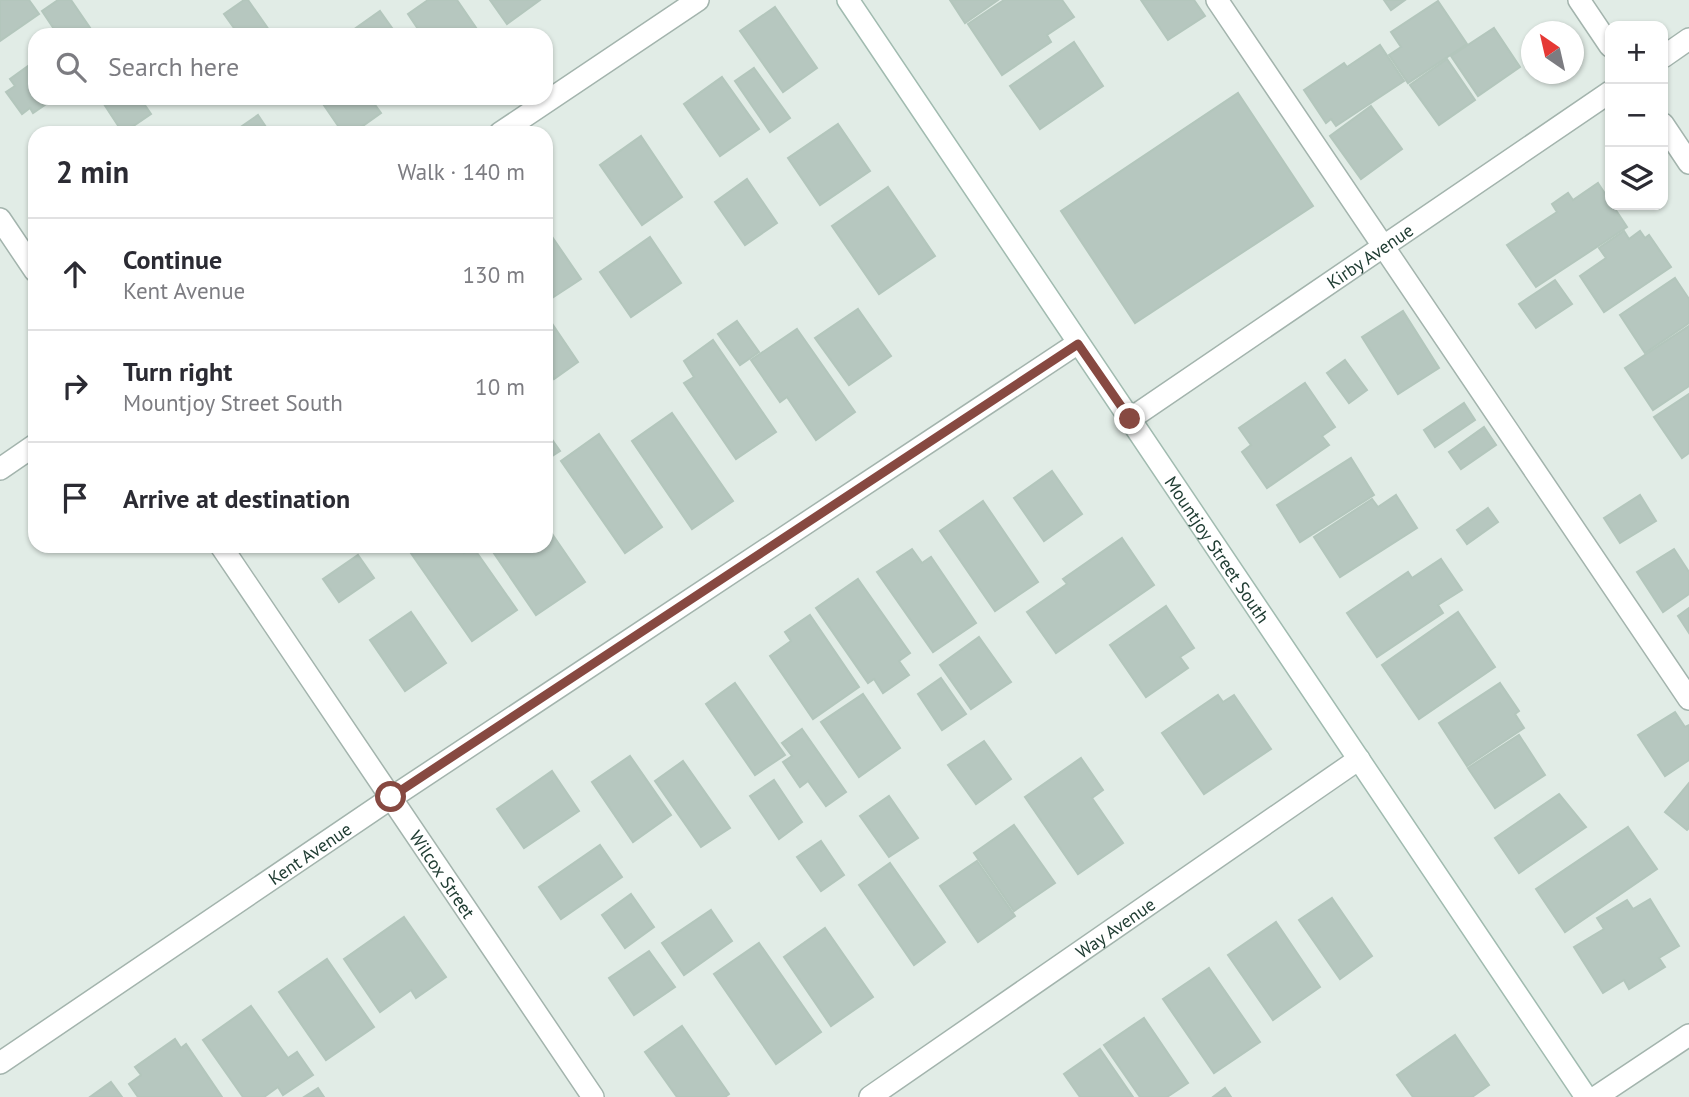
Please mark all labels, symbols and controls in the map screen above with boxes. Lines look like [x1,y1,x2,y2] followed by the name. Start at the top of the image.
[1521,21,1584,84] north arrow
[1605,21,1668,210] map controls
[1605,21,1668,84] button: +
[28,28,553,105] search box
[52,48,90,86] icon: search
[108,50,239,83] text: Search here
[1605,84,1668,147] button: −
[1605,147,1668,210] button: layers
[56,152,129,191] text: 2 min
[398,157,525,186] text: Walk · 140 m
[1322,218,1417,293] street label: Kirby Avenue
[123,243,222,276] text: Continue
[56,255,94,293] icon: ahead
[463,260,525,289] text: 130 m
[123,276,245,305] text: Kent Avenue
[123,355,232,388] text: Turn right
[56,367,94,405] icon: right
[475,372,525,401] text: 10 m
[123,388,343,417] text: Mountjoy Street South
[1114,403,1145,434] route end
[1160,471,1275,627] street label: Mountjoy Street South
[56,479,94,517] icon: arrive
[123,482,350,515] text: Arrive at destination
[375,781,406,812] route start
[264,817,356,890] street label: Kent Avenue
[405,826,481,923] street label: Wilcox Street
[1071,892,1159,963] street label: Way Avenue

